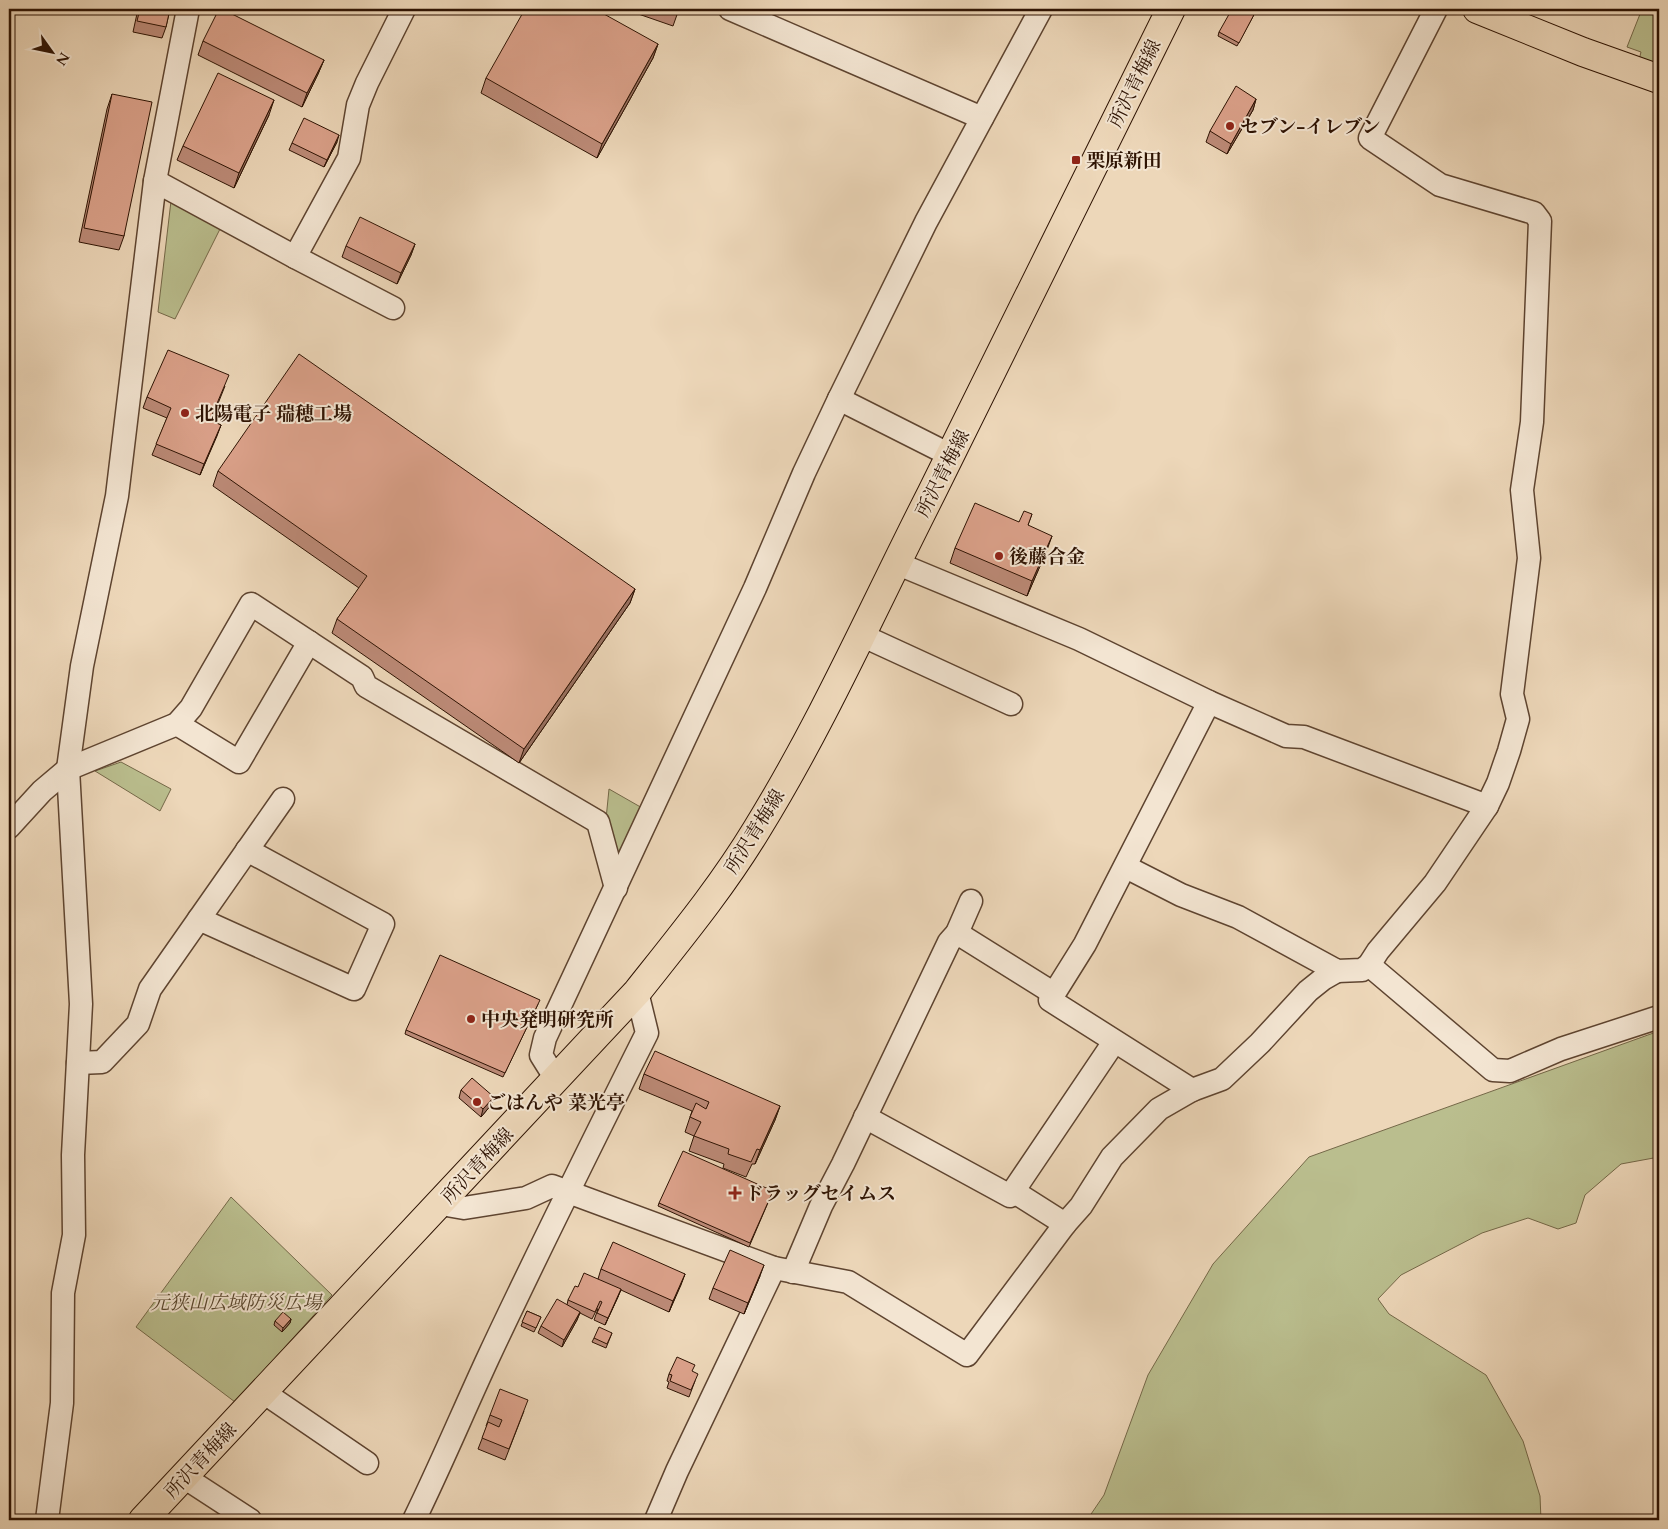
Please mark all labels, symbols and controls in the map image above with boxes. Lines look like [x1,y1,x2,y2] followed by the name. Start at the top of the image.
[28,28,78,78] north arrow
[1102,35,1167,132] street label: 所沢青梅線
[51,49,74,69] text: N
[1240,114,1381,140] place label: セブン-イレブン
[1224,120,1236,132] marker: セブン-イレブン
[1086,148,1162,174] place label: 栗原新田
[1070,154,1082,166] marker: 栗原新田
[195,401,352,427] place label: 北陽電子 瑞穂工場
[179,407,191,419] marker: 北陽電子 瑞穂工場
[910,425,976,522] street label: 所沢青梅線
[1009,544,1085,570] place label: 後藤合金
[993,550,1005,562] marker: 後藤合金
[719,784,791,879] street label: 所沢青梅線
[481,1007,614,1033] place label: 中央発明研究所
[465,1013,477,1025] marker: 中央発明研究所
[487,1090,625,1116] place label: ごはんや 菜光亭
[471,1096,483,1108] marker: ごはんや 菜光亭
[436,1122,520,1209] street label: 所沢青梅線
[745,1181,896,1207] place label: ドラッグセイムス
[729,1187,741,1199] marker: ドラッグセイムス
[150,1290,323,1316] park label: 元狭山広域防災広場
[159,1417,243,1504] street label: 所沢青梅線

